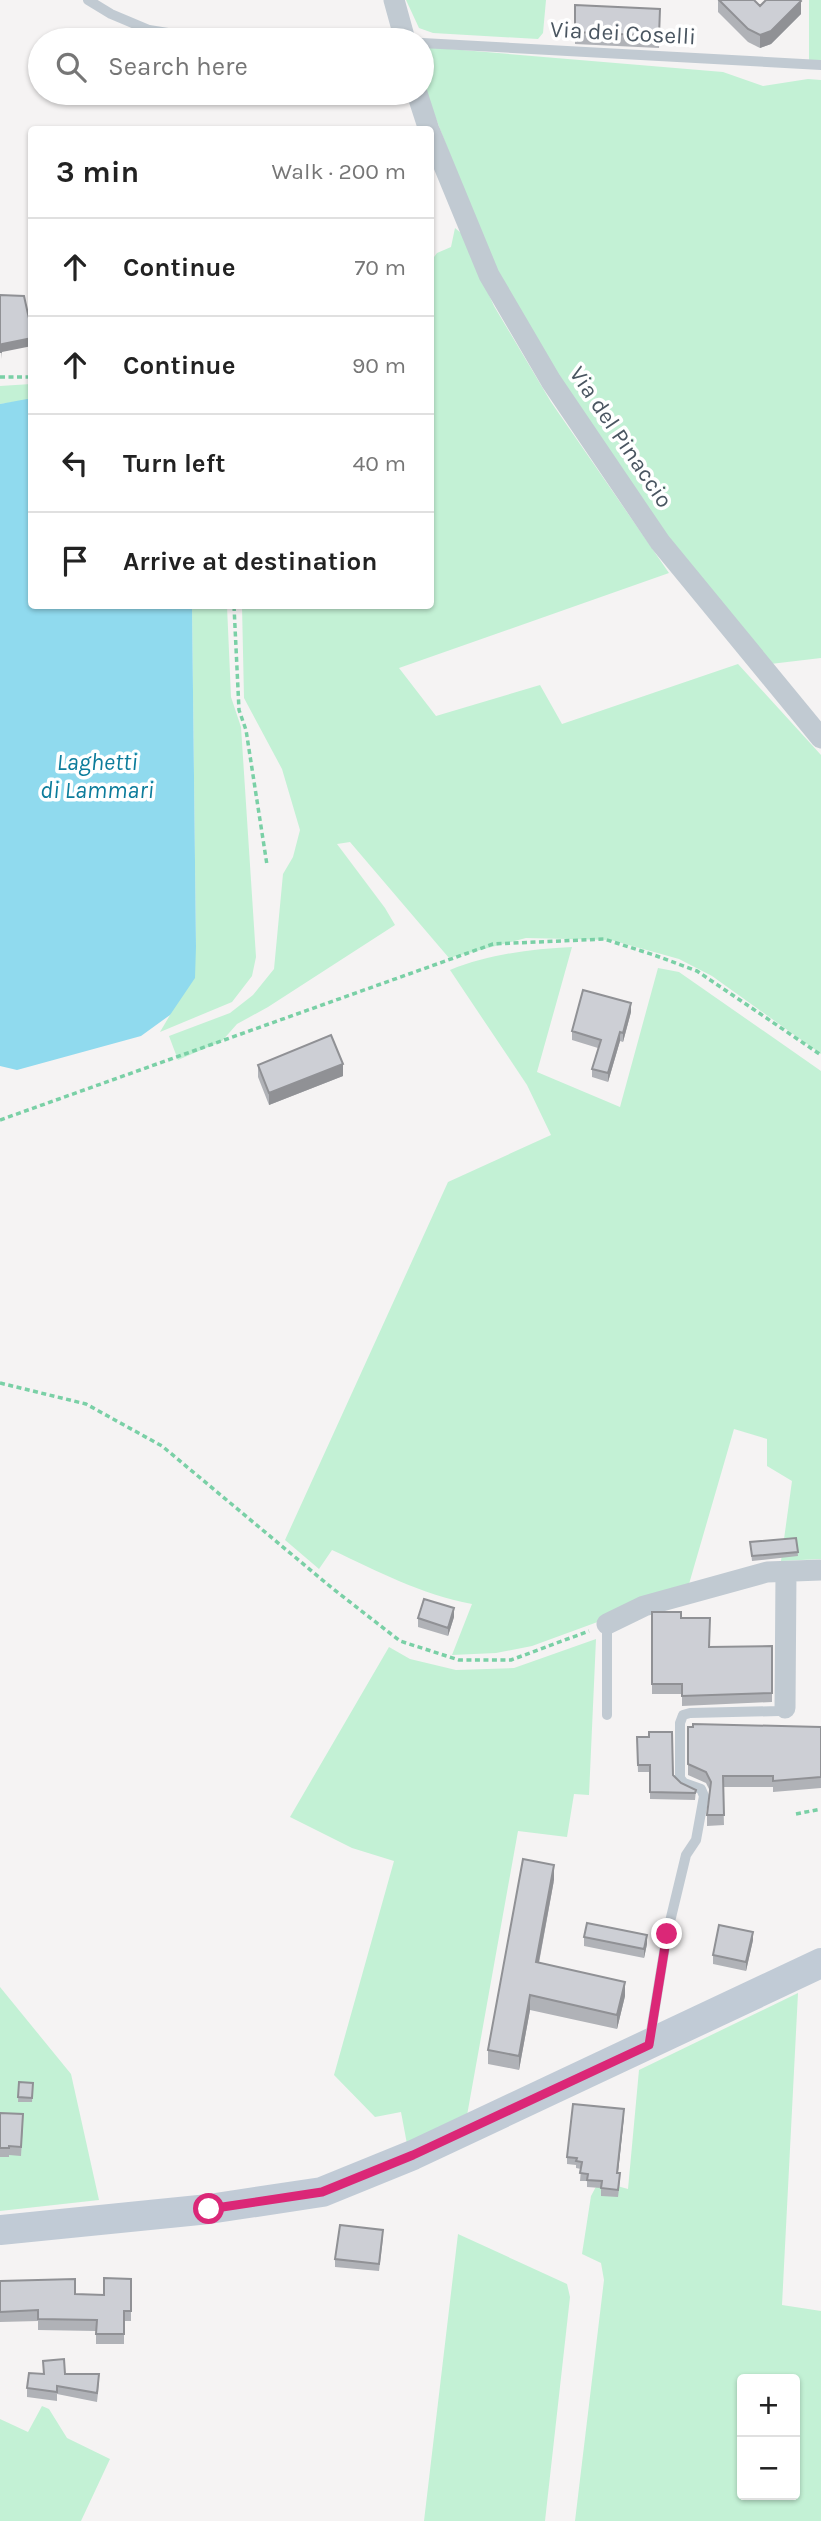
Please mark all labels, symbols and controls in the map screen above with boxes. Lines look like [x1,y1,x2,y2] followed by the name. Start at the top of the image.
[549,16,697,50] street label: Via dei Coselli
[28,28,434,105] search box
[52,48,90,86] icon: search
[108,51,248,82] text: Search here
[56,154,139,190] text: 3 min
[271,158,406,185] text: Walk · 200 m
[56,248,94,286] icon: ahead
[123,252,235,283] text: Continue
[355,254,406,281] text: 70 m
[56,346,94,384] icon: ahead
[123,350,235,381] text: Continue
[352,352,406,379] text: 90 m
[564,361,678,513] street label: Via del Pinaccio
[56,444,94,482] icon: left
[123,448,225,479] text: Turn left
[353,450,406,477] text: 40 m
[56,542,94,580] icon: arrive
[123,546,377,577] text: Arrive at destination
[40,748,154,804] water label: Laghetti di Lammari
[651,1918,682,1949] route end
[193,2193,224,2224] route start
[737,2374,800,2500] map controls
[737,2374,800,2437] button: +
[737,2437,800,2500] button: −

